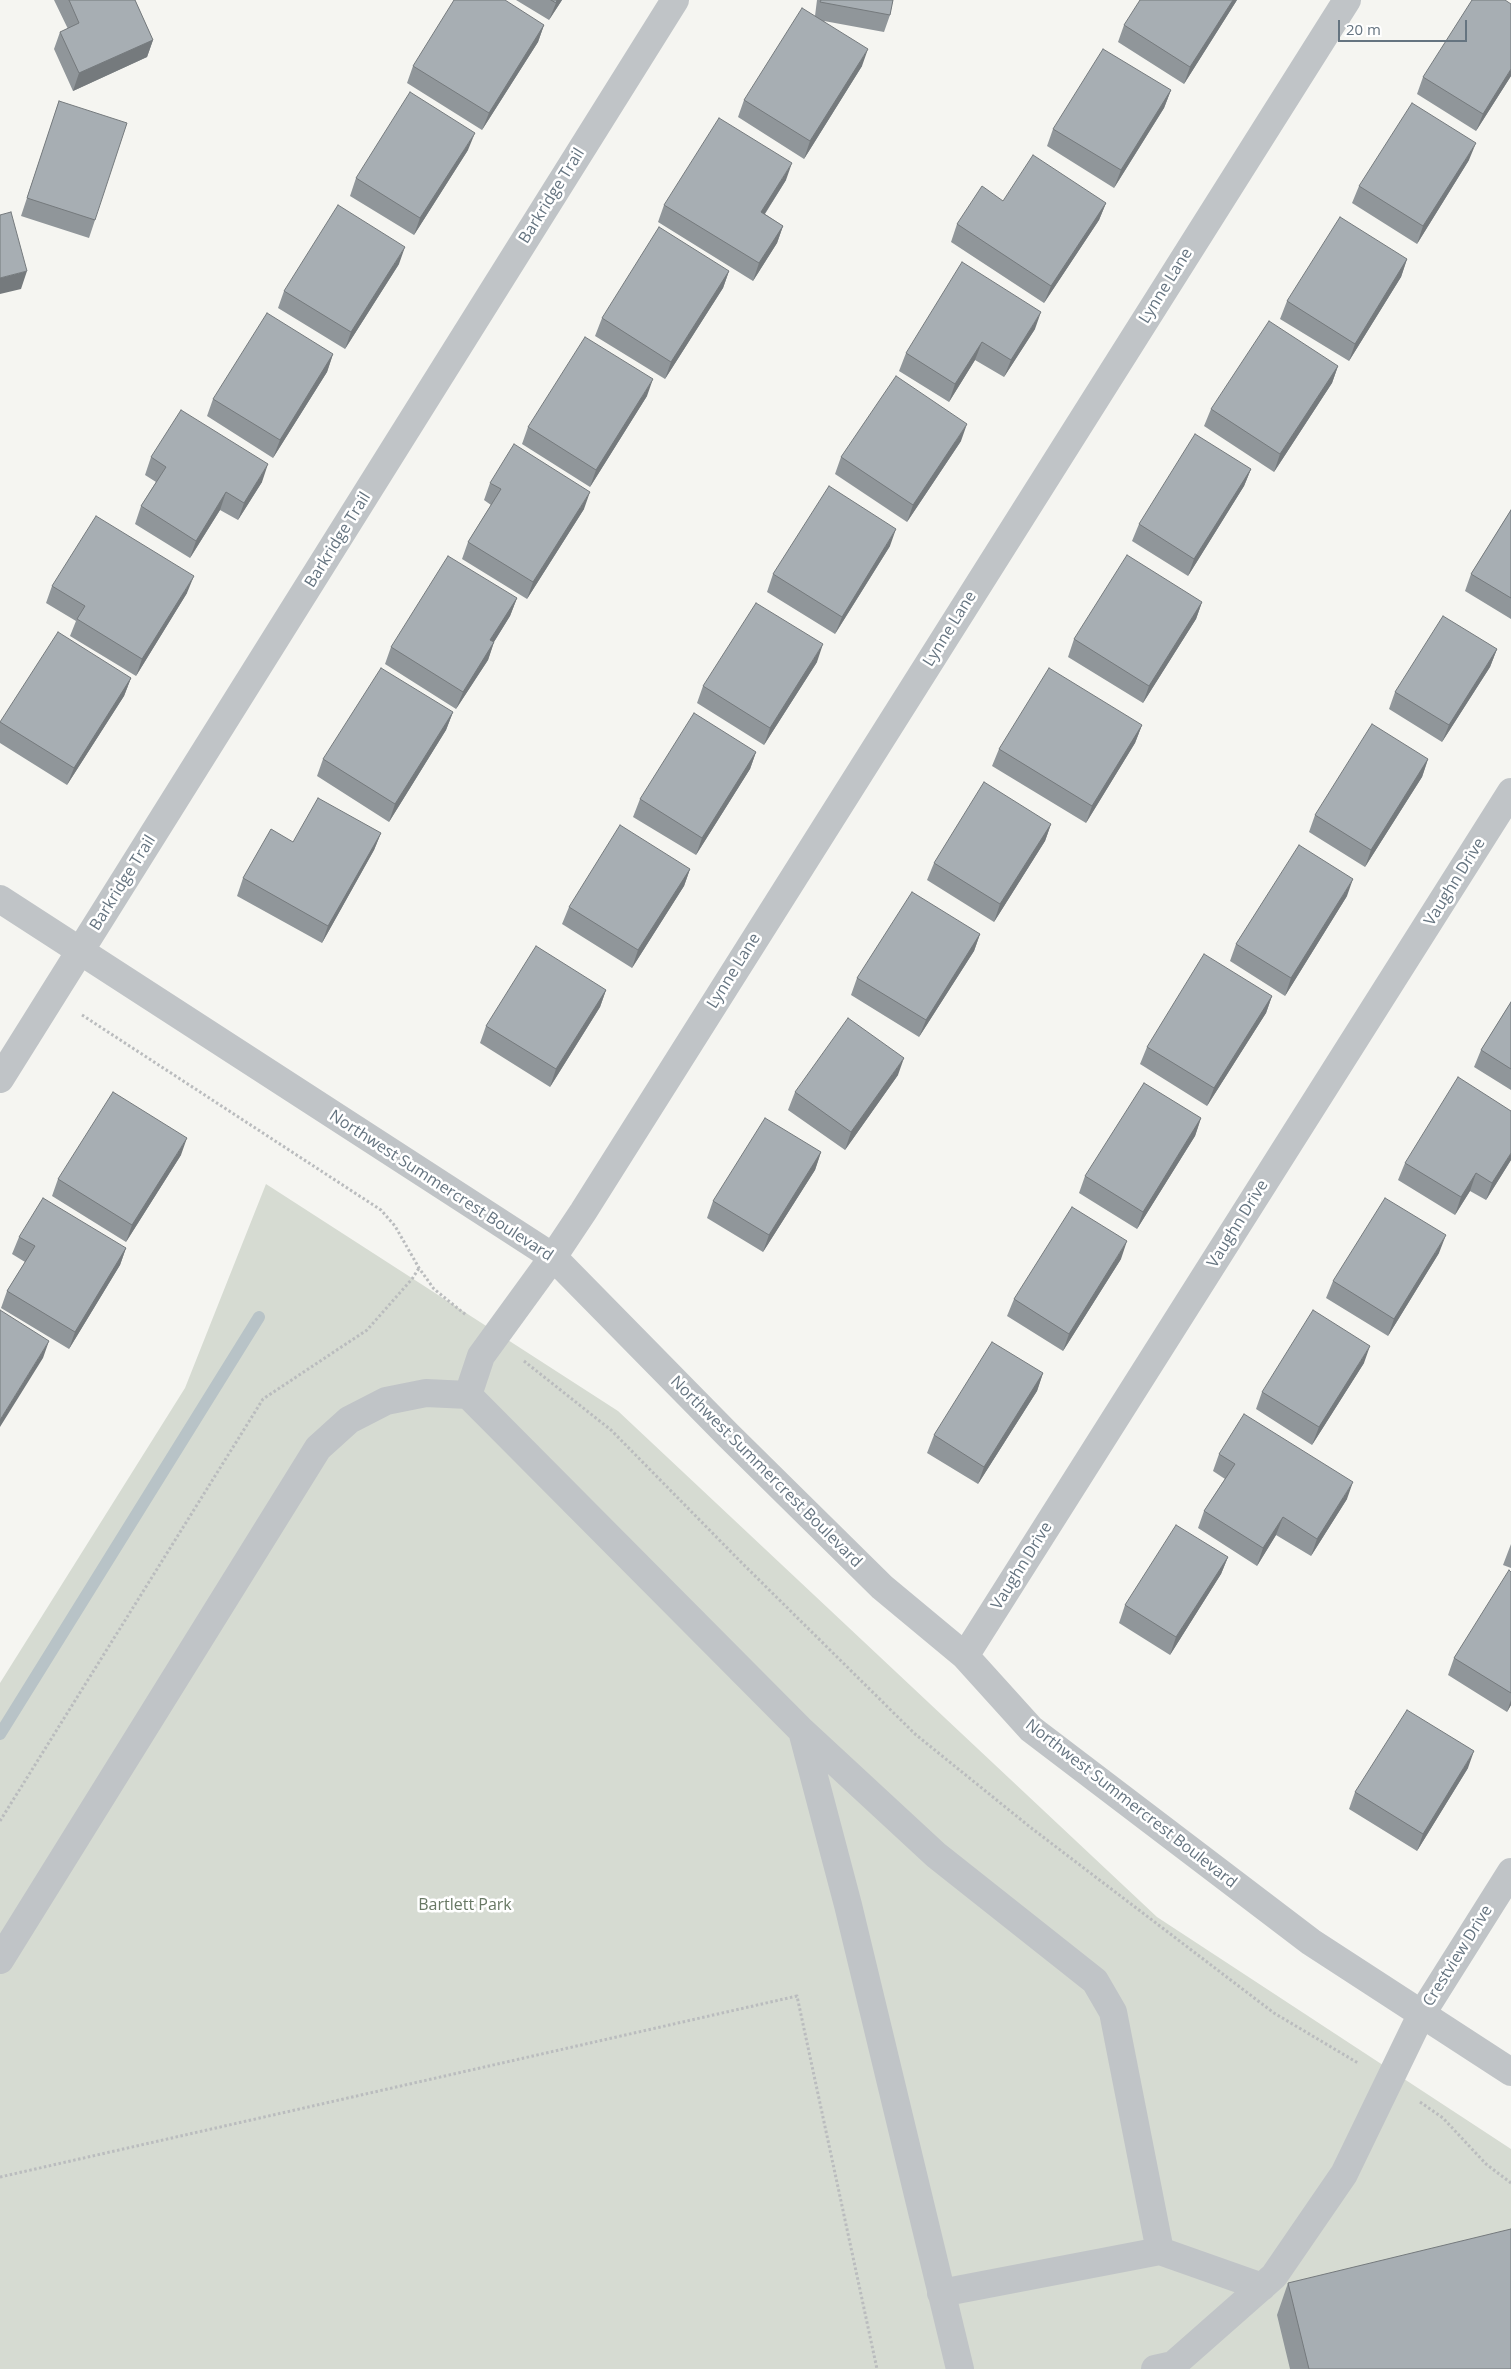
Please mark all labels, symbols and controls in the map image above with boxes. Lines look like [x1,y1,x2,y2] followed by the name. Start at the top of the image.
[1341,10,1470,42] scale bar
[1346,19,1381,39] text: 20 m
[515,145,589,247] street label: Barkridge Trail
[1135,245,1197,327] street label: Lynne Lane
[301,489,375,591] street label: Barkridge Trail
[919,588,981,670] street label: Lynne Lane
[86,832,160,934] street label: Barkridge Trail
[1420,835,1490,929] street label: Vaughn Drive
[703,930,765,1012] street label: Lynne Lane
[325,1106,557,1266] street label: Northwest Summercrest Boulevard
[1203,1177,1273,1271] street label: Vaughn Drive
[666,1372,866,1572] street label: Northwest Summercrest Boulevard
[987,1519,1057,1613] street label: Vaughn Drive
[1021,1715,1241,1893] street label: Northwest Summercrest Boulevard
[418,1895,512,1915] park label: Bartlett Park
[1419,1902,1497,2010] street label: Crestview Drive

